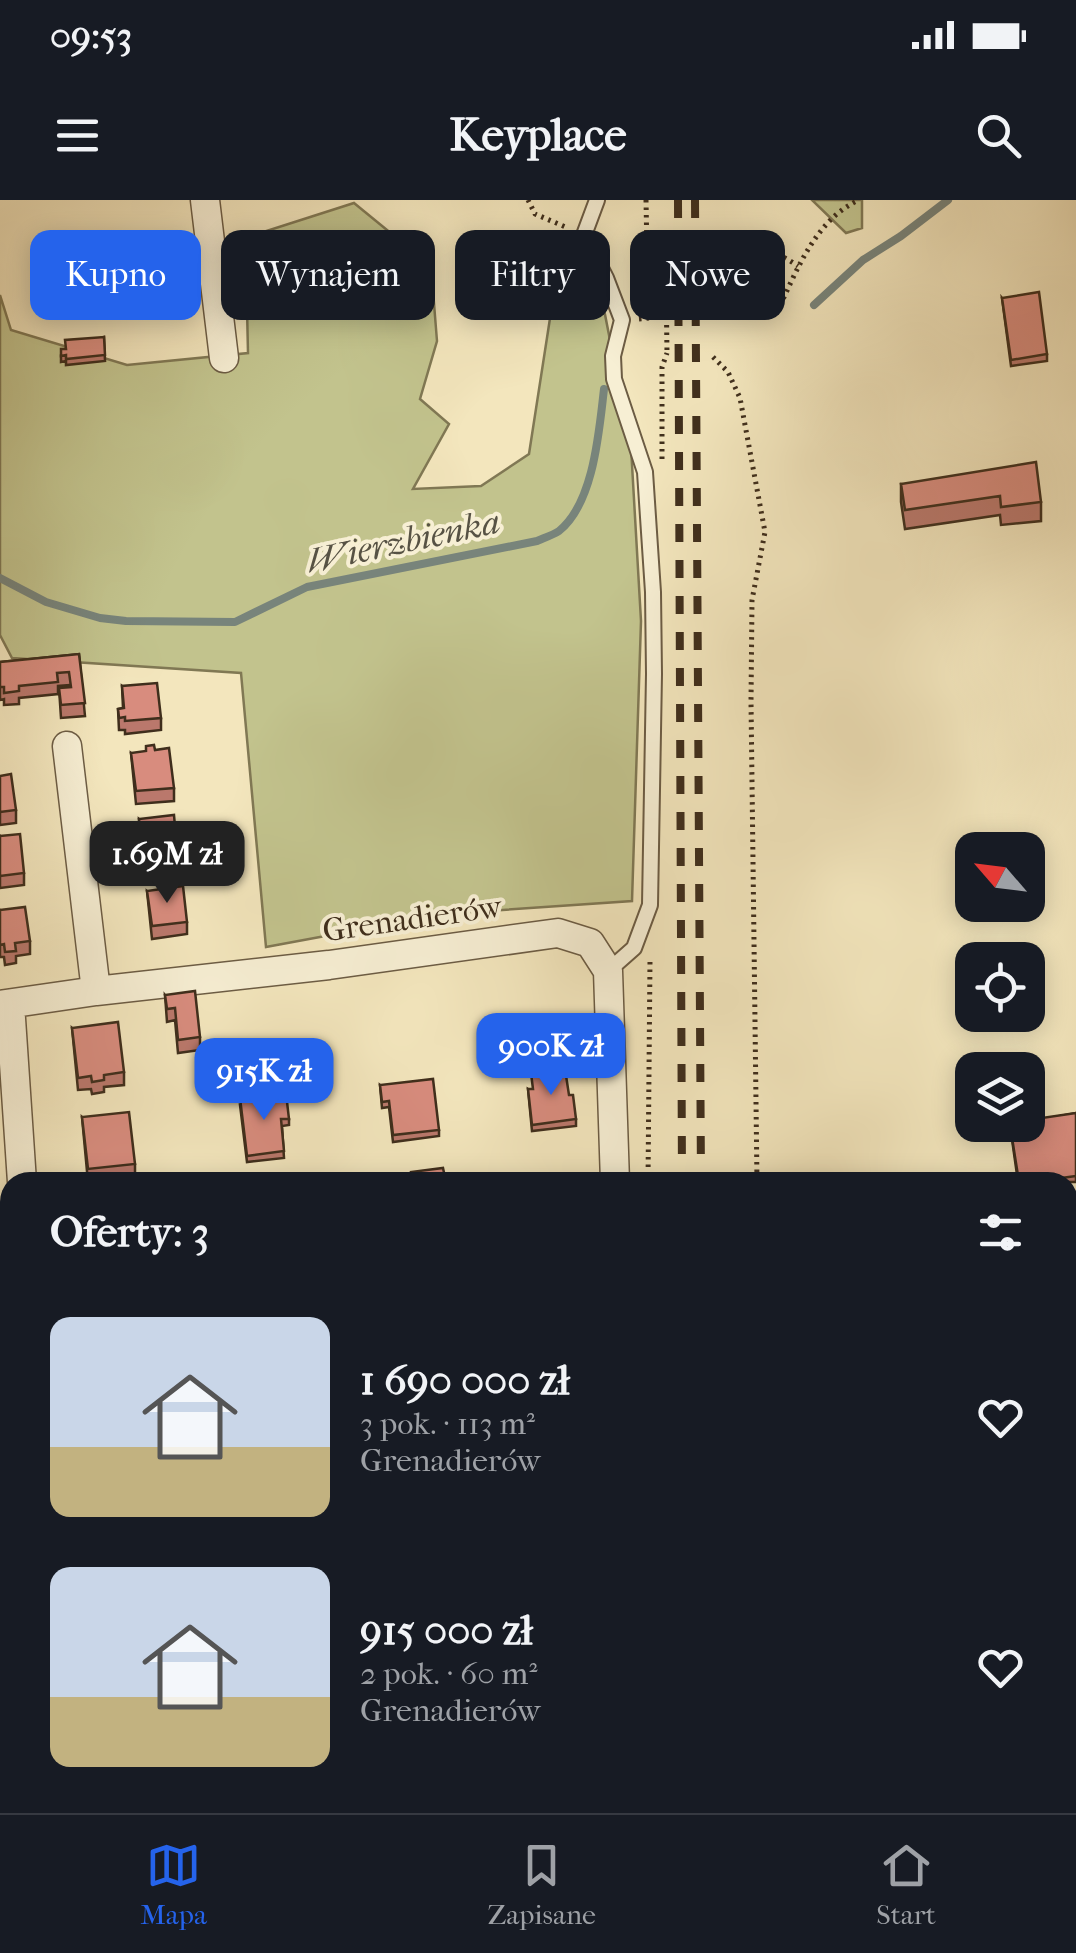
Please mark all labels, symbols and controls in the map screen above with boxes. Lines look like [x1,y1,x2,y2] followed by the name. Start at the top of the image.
[50,13,132,58] text: 09:53
[50,108,105,163] icon: menu
[971,108,1026,163] icon: search
[450,109,626,162] text: Keyplace
[30,230,201,320] chip: Kupno
[221,230,435,320] chip: Wynajem
[455,230,610,320] chip: Filtry
[630,230,785,320] chip: Nowe
[303,501,504,582] water label: Wierzbienka
[64,821,270,906] pin: 1.69M zł
[955,832,1045,922] north arrow
[955,832,1045,1142] map controls
[112,835,222,872] text: 1.69M zł
[320,887,505,949] street label: Grenadierów
[955,942,1045,1032] button: locate
[459,1013,643,1098] pin: 900K zł
[498,1027,604,1064] text: 900K zł
[172,1038,356,1123] pin: 915K zł
[216,1052,312,1089] text: 915K zł
[955,1052,1045,1142] button: layers
[973,1205,1028,1260] icon: filters
[50,1208,209,1257] text: Oferty: 3
[360,1356,570,1405] text: 1 690 000 zł
[130,1357,250,1477] icon: home
[973,1390,1028,1445] icon: heart
[360,1405,535,1442] text: 3 pok. · 113 m²
[360,1442,541,1479] text: Grenadierów
[360,1606,533,1655] text: 915 000 zł
[130,1607,250,1727] icon: home
[973,1640,1028,1695] icon: heart
[360,1655,537,1692] text: 2 pok. · 60 m²
[360,1692,541,1729] text: Grenadierów
[140,1838,207,1931] tab: Mapa
[487,1838,596,1931] tab: Zapisane
[876,1838,936,1931] tab: Start

